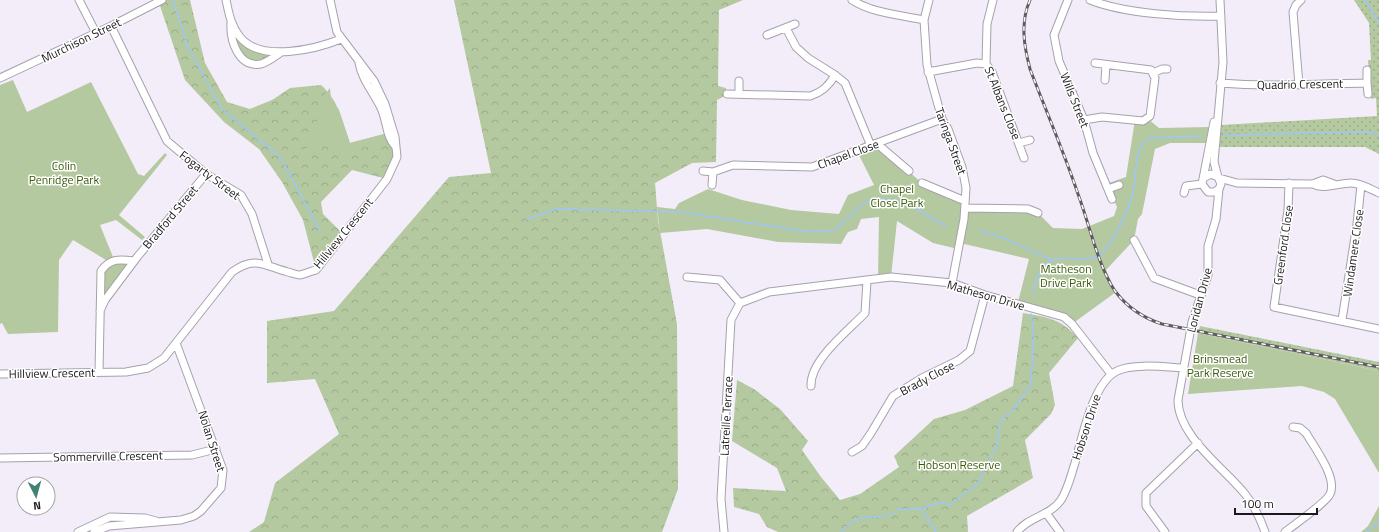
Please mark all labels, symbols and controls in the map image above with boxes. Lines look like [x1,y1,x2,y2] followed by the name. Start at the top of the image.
[38,12,125,68] street label: Murchison Street
[980,64,1026,142] street label: St Albans Close
[1055,70,1095,131] street label: Wills Street
[1257,74,1344,94] street label: Quadrio Crescent
[930,105,972,178] street label: Taringa Street
[815,134,881,174] street label: Chapel Close
[175,146,245,205] street label: Fogarty Street
[29,156,100,189] park label: Colin Penridge Park
[871,179,924,212] park label: Chapel Close Park
[138,180,203,253] street label: Bradford Street
[308,193,378,273] street label: Hillview Crescent
[1268,204,1298,286] street label: Greenford Close
[1337,208,1369,298] street label: Windamere Close
[1040,259,1092,292] park label: Matheson Drive Park
[1181,265,1217,335] street label: Loridan Drive
[945,275,1027,315] street label: Matheson Drive
[1187,349,1253,382] park label: Brinsmead Park Reserve
[896,356,958,400] street label: Brady Close
[9,363,96,383] street label: Hillview Crescent
[714,376,738,456] street label: Latreille Terrace
[1066,392,1106,462] street label: Hobson Drive
[193,408,231,475] street label: Nolan Street
[53,446,164,466] street label: Sommerville Crescent
[918,455,1000,474] park label: Hobson Reserve
[16,476,56,516] north arrow
[1235,490,1317,516] scale bar
[1241,494,1274,513] text: 100 m
[32,498,42,514] text: N

